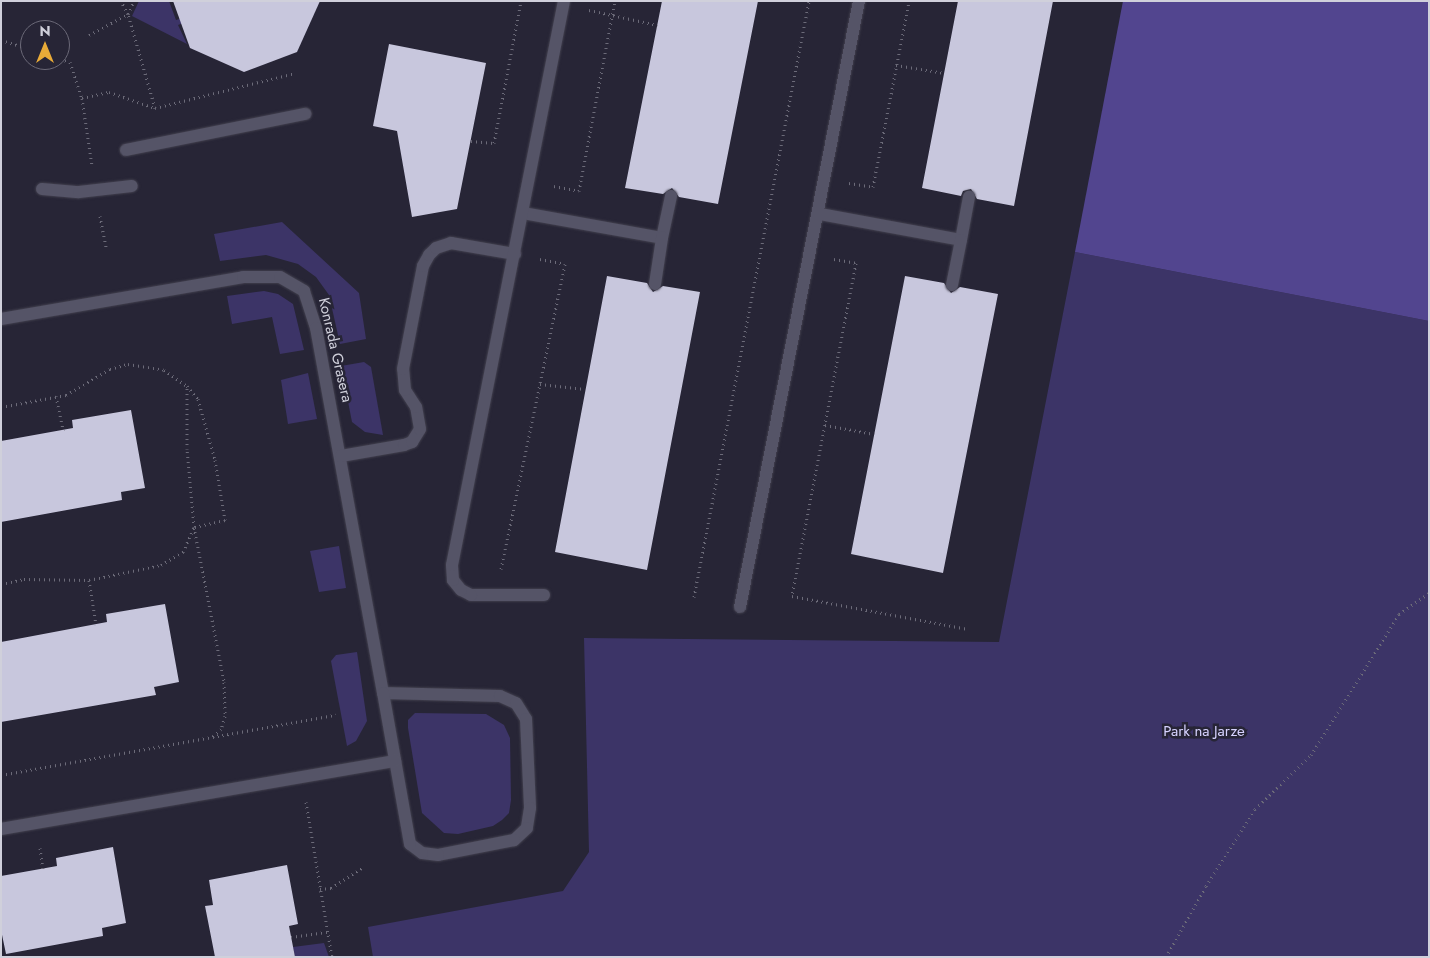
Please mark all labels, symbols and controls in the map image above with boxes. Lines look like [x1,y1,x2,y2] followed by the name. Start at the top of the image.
[20,20,70,70] north arrow
[39,21,51,41] text: N
[314,296,356,404] street label: Konrada Grasera
[1163,723,1245,741] park label: Park na Jarze

